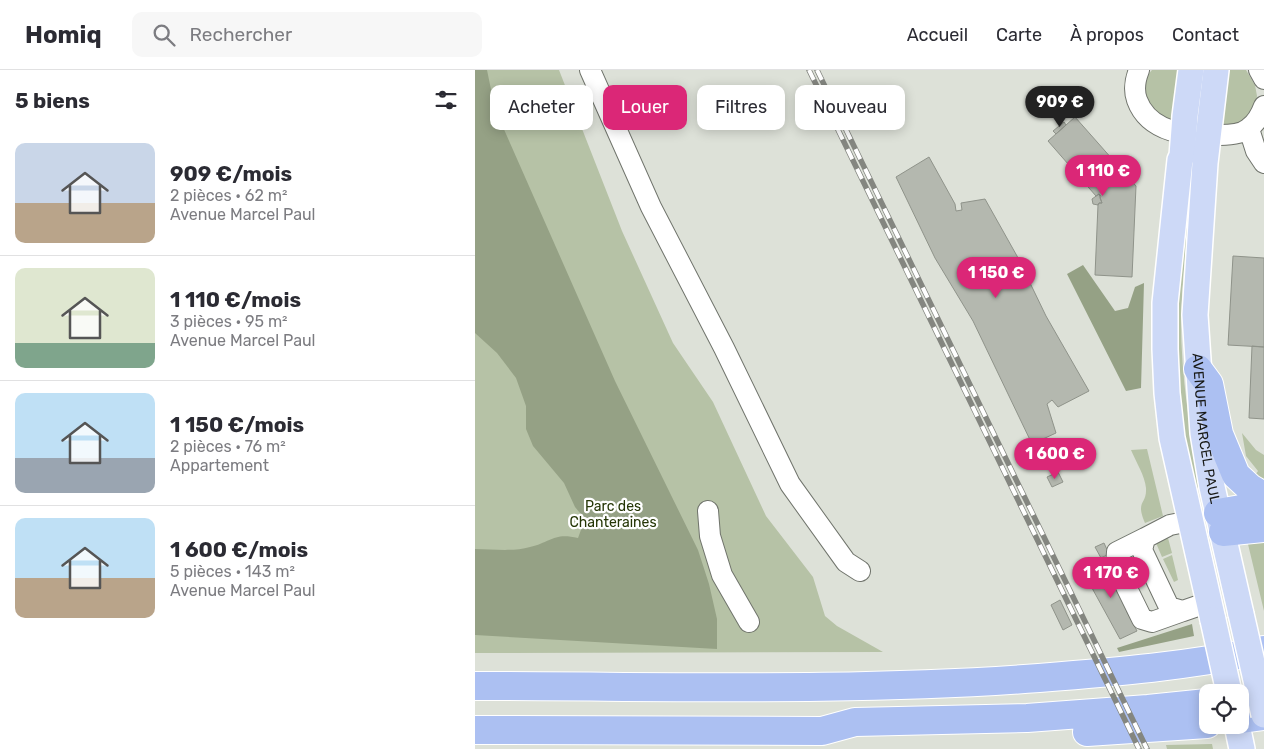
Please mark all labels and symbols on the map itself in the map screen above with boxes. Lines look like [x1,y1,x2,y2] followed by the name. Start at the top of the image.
[1025,85,1095,128] pin: 909 €
[1057,154,1149,197] pin: 1 110 €
[950,256,1042,299] pin: 1 150 €
[1189,353,1224,506] street label: AVENUE MARCEL PAUL
[1009,438,1101,480] pin: 1 600 €
[569,498,657,531] park label: Parc des Chanteraines
[1065,556,1157,599] pin: 1 170 €

